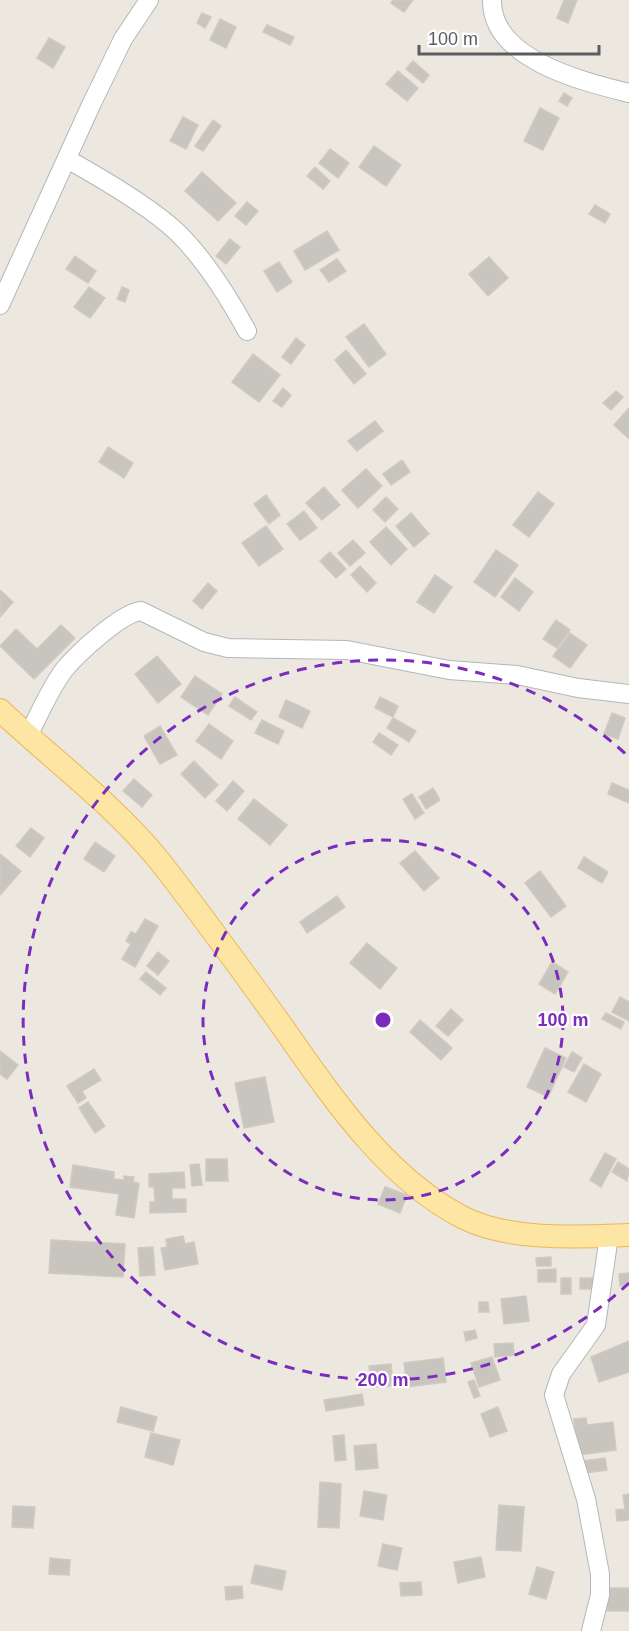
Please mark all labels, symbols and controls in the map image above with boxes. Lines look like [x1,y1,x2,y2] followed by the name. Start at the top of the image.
[419,18,599,56] scale bar
[428,29,478,49] text: 100 m
[373,1010,393,1030] centre of rings
[537,1010,589,1030] text: 100 m
[357,1370,409,1390] text: 200 m

